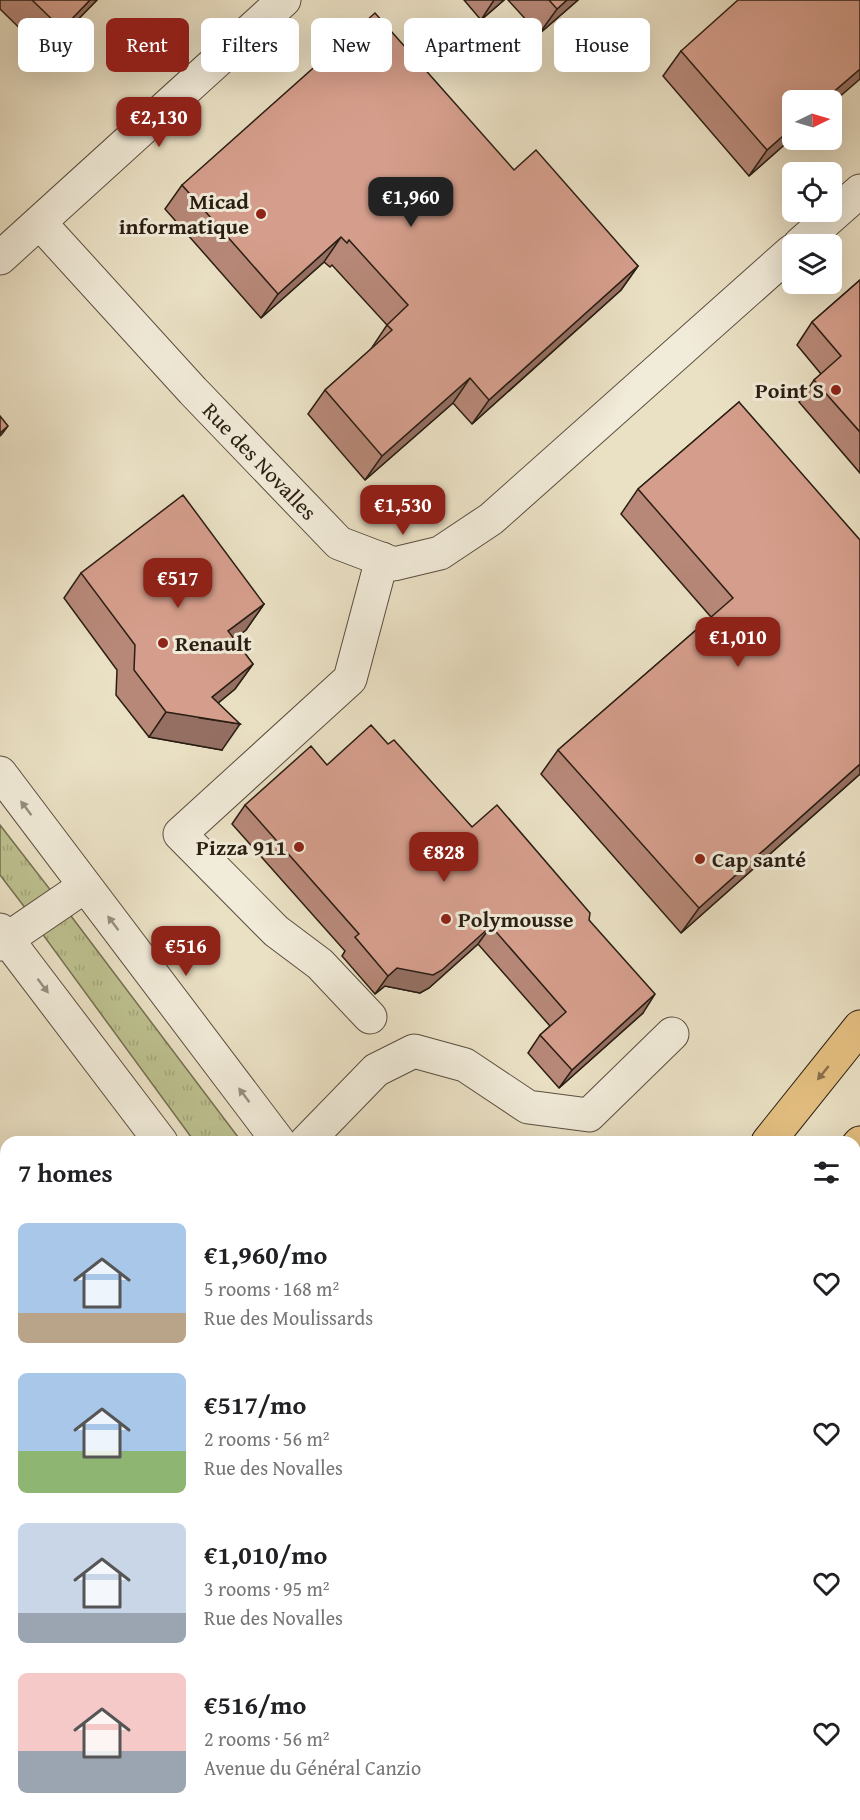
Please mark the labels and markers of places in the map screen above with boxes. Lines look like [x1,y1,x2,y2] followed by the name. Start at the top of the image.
[110,97,208,148] pin: €2,130
[362,177,460,228] pin: €1,960
[119,185,249,242] place label: Micad informatique
[254,207,268,221] marker: Micad informatique
[755,374,824,406] place label: Point S
[829,383,843,397] marker: Point S
[354,485,452,536] pin: €1,530
[142,558,214,609] pin: €517
[689,617,787,668] pin: €1,010
[175,627,252,659] place label: Renault
[156,636,170,650] marker: Renault
[196,831,287,863] place label: Pizza 911
[408,832,480,883] pin: €828
[292,840,306,854] marker: Pizza 911
[712,843,806,875] place label: Cap santé
[693,852,707,866] marker: Cap santé
[458,903,574,935] place label: Polymousse
[439,912,453,926] marker: Polymousse
[150,926,222,977] pin: €516

